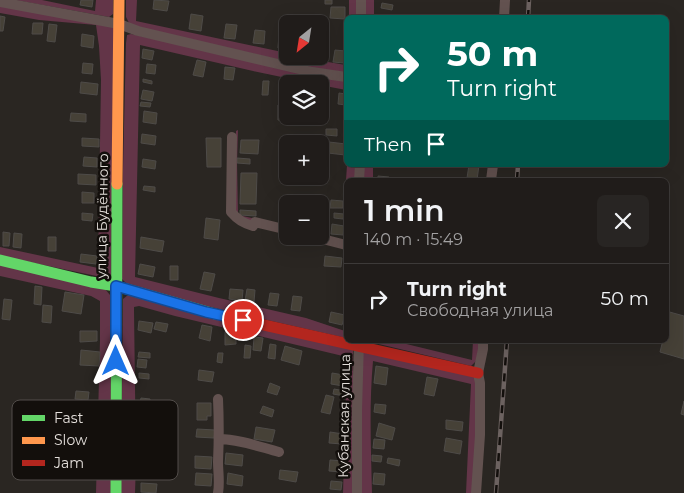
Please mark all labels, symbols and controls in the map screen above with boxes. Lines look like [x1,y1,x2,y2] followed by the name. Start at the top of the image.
[279,15,329,65] north arrow
[279,15,329,245] map controls
[447,32,538,75] text: 50 m
[364,35,429,100] icon: right
[279,75,329,125] button: layers
[447,75,557,102] text: Turn right
[422,130,450,158] icon: arrive
[364,133,412,156] text: Then
[279,135,329,185] button: +
[92,153,112,280] street label: улица Будённого
[364,192,445,229] text: 1 min
[279,195,329,245] button: −
[597,195,649,247] button: close
[364,230,463,249] text: 140 m · 15:49
[407,278,507,301] text: Turn right
[364,285,392,313] icon: right
[601,287,649,310] text: 50 m
[222,299,264,341] pin
[407,301,553,320] text: Свободная улица
[229,306,257,334] icon: arrive
[89,334,141,386] position arrow
[334,354,354,478] street label: Кубанская улица
[12,400,178,480] legend
[54,409,84,427] text: Fast
[54,431,88,449] text: Slow
[53,454,84,472] text: Jam

